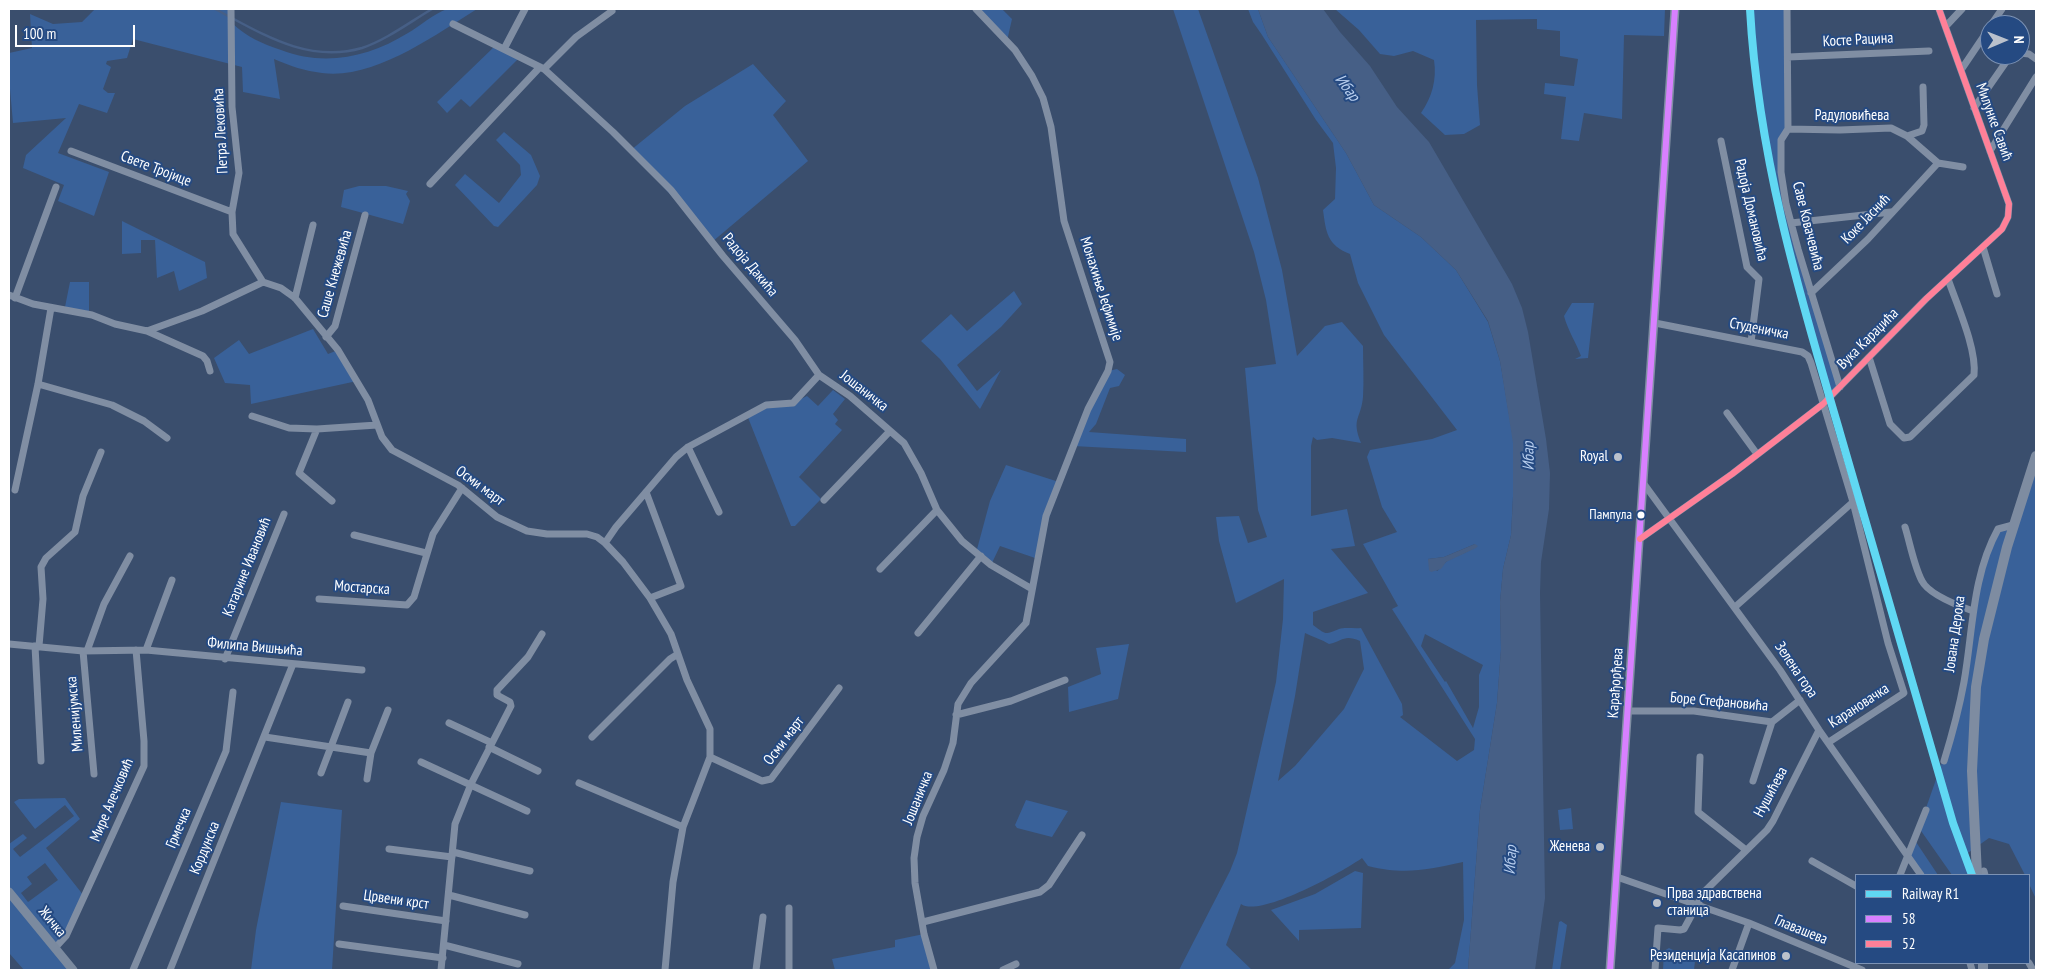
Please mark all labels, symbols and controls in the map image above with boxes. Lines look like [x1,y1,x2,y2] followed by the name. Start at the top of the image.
[18,15,138,47] scale bar
[1980,15,2030,65] north arrow
[23,24,56,43] text: 100 m
[1822,29,1894,51] street label: Косте Рацина
[2010,36,2028,44] text: N
[1331,71,1363,105] water label: Ибар
[1972,81,2016,163] street label: Милунке Савић
[210,88,232,174] street label: Петра Лековића
[1815,107,1889,125] street label: Радуловићева
[118,147,194,191] street label: Свете Тројице
[1730,157,1772,263] street label: Радоја Домановића
[1788,180,1828,272] street label: Саве Ковачевића
[1838,190,1894,248] street label: Коке Јаснић
[314,228,356,320] street label: Саше Кнежевића
[718,230,782,300] street label: Радоја Дакића
[1076,235,1126,343] street label: Монахиње Јефимије
[1834,305,1902,373] street label: Вука Караџића
[1728,314,1790,344] street label: Студеничка
[836,367,892,415] street label: Јошаничка
[1519,441,1539,471] water label: Ибар
[1580,448,1608,466] place label: Royal
[1612,451,1624,463] marker: Royal
[452,462,508,510] street label: Осми март
[1589,507,1632,523] place label: Пампула
[1636,510,1646,520] marker: Пампула
[219,515,275,619] street label: Катарине Ивановић
[334,577,390,599] street label: Мостарска
[1941,595,1969,673] street label: Јована Дерока
[207,634,303,660] street label: Филипа Вишњића
[1771,639,1821,701] street label: Зелена гора
[1605,647,1627,719] street label: Карађорђева
[63,676,87,752] street label: Миленијумска
[1825,680,1893,732] street label: Карановачка
[1669,689,1769,715] street label: Боре Стефановића
[760,713,808,769] street label: Осми март
[86,756,138,844] street label: Мире Алечковић
[1750,764,1792,820] street label: Нушићева
[899,769,937,827] street label: Јошаничка
[162,805,196,851] street label: Грмечка
[186,819,224,877] street label: Кордунска
[1550,838,1590,856] place label: Женева
[1594,841,1606,853] marker: Женева
[1501,845,1521,875] water label: Ибар
[1855,874,2030,964] legend
[1902,884,1959,903] text: Railway R1
[1667,885,1762,920] place label: Прва здравствена станица
[362,887,430,913] street label: Црвени крст
[1651,897,1663,909] marker: Прва здравствена станица
[34,903,70,941] street label: Жичка
[1902,909,1916,928] text: 58
[1772,911,1830,949] street label: Главашева
[1902,934,1916,953] text: 52
[1650,947,1776,965] place label: Резиденција Касапинов
[1780,950,1792,962] marker: Резиденција Касапинов

